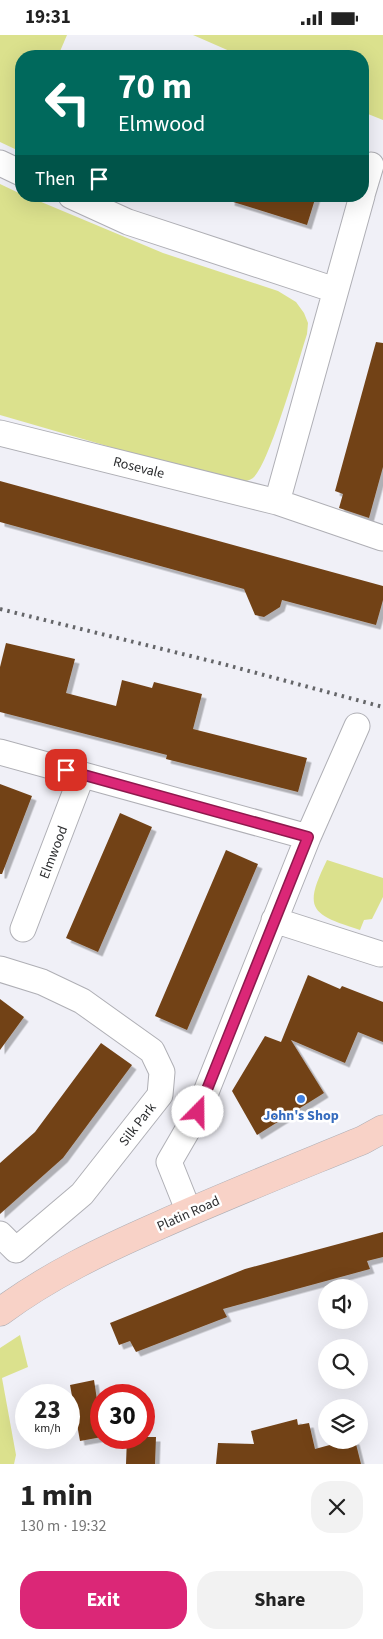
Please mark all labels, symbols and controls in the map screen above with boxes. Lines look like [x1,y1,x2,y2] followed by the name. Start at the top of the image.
[25,4,71,31] text: 19:31
[118,62,192,112] text: 70 m
[35,70,100,135] icon: left
[118,108,205,140] text: Elmwood
[85,165,113,193] icon: arrive
[35,166,75,193] text: Then
[111,452,167,484] street label: Rosevale
[45,749,87,791] pin
[52,756,80,784] icon: arrive
[35,823,73,882] street label: Elmwood
[171,1085,223,1137] position arrow
[295,1093,307,1105] marker: John's Shop
[114,1099,161,1151] street label: Silk Park
[263,1106,339,1126] place label: John's Shop
[154,1191,223,1237] street label: Platin Road
[318,1279,368,1449] map controls
[318,1279,368,1329] button: sound
[318,1339,368,1389] button: search
[90,1384,155,1449] speed limit sign: 30
[34,1392,61,1428] text: 23
[318,1399,368,1449] button: layers
[34,1420,61,1437] text: km/h
[20,1474,93,1517] text: 1 min
[311,1481,363,1533] button: close
[20,1515,107,1537] text: 130 m · 19:32
[20,1571,187,1629] button: Exit
[197,1571,363,1629] button: Share

